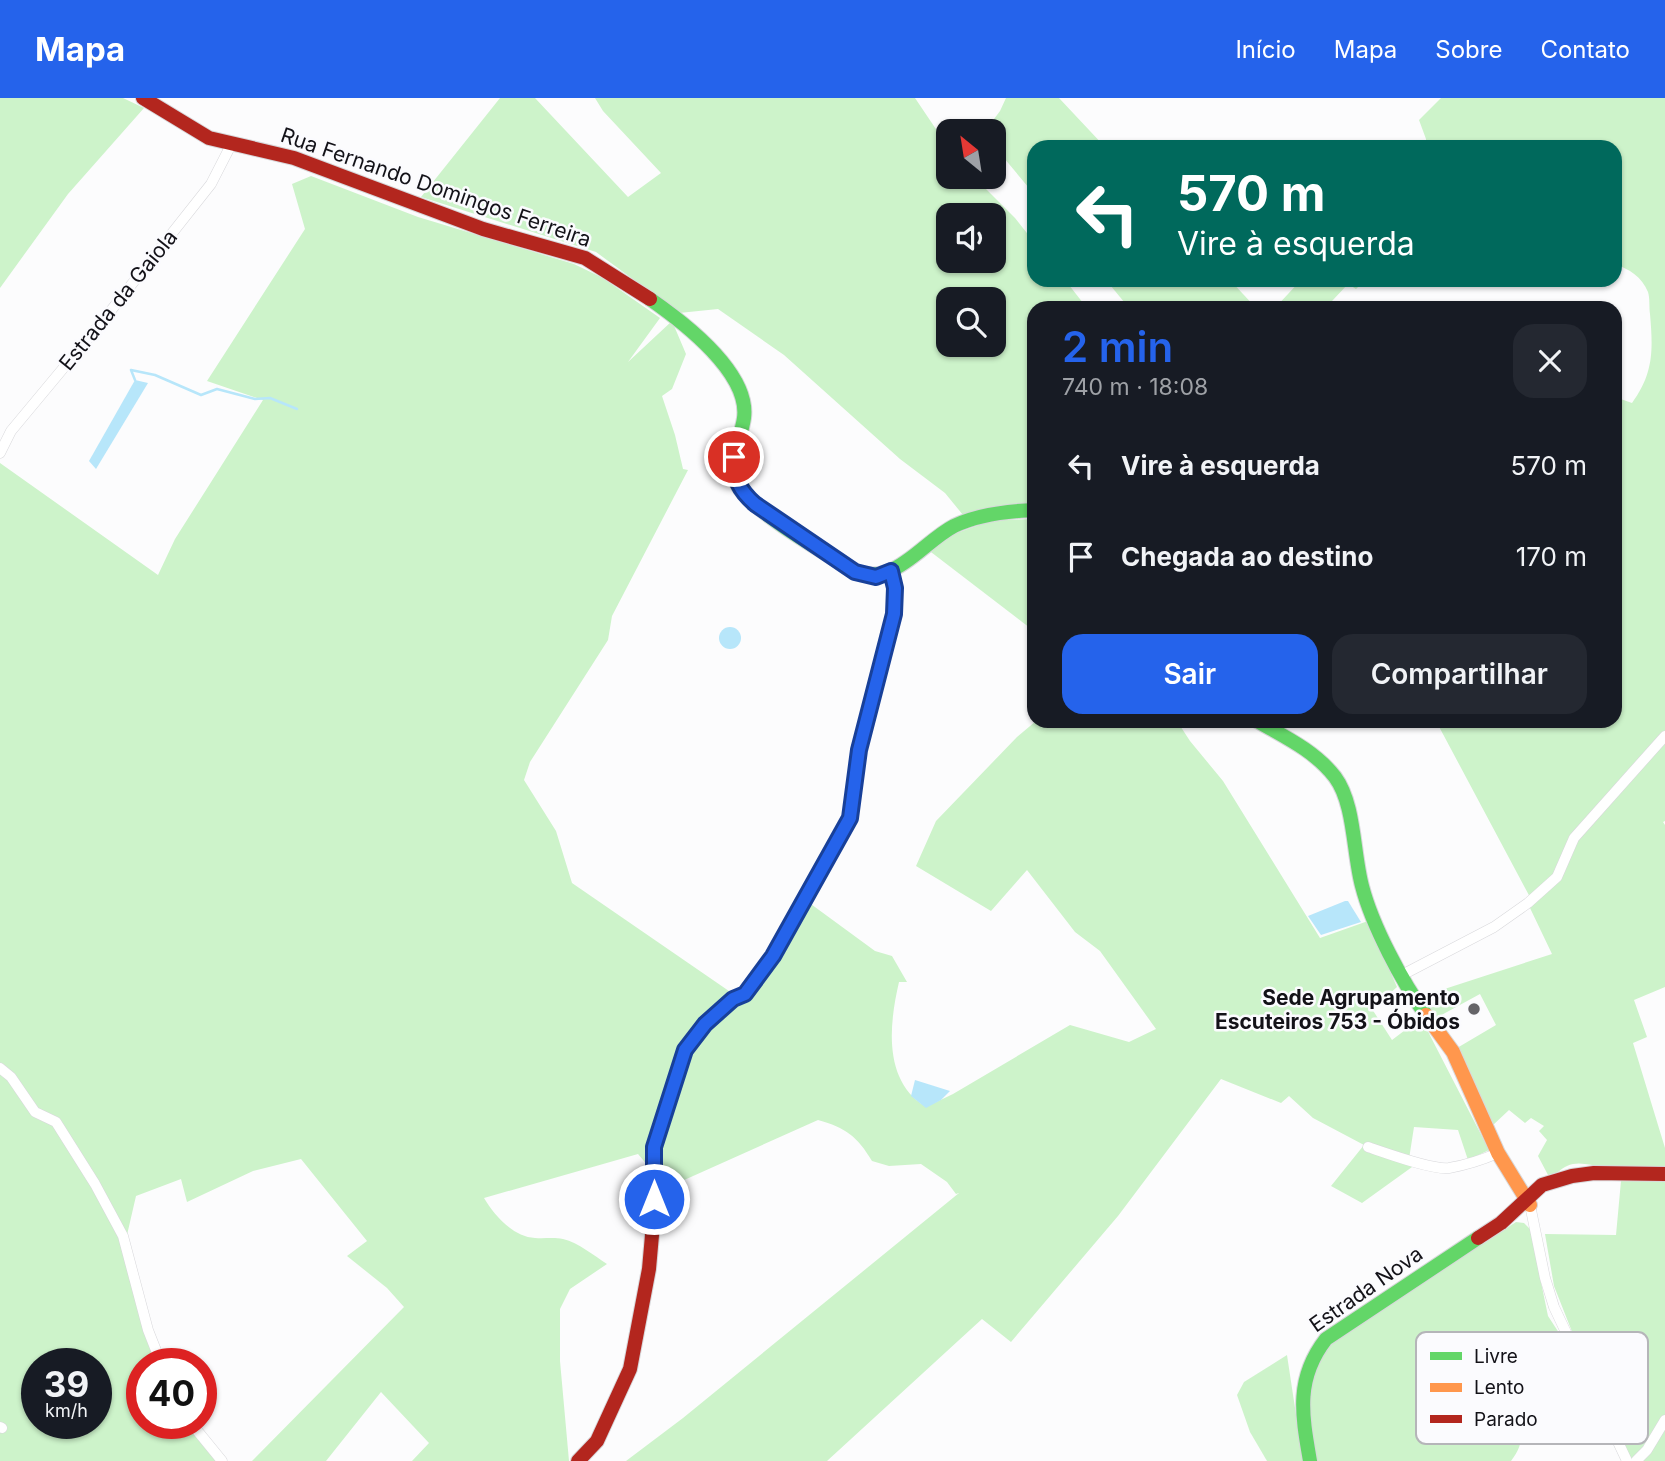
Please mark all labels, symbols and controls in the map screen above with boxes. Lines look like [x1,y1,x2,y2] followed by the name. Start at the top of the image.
[35,29,125,69] text: Mapa
[1235,35,1296,64] text: Início
[1334,35,1397,64] text: Mapa
[1435,35,1502,64] text: Sobre
[1540,35,1630,64] text: Contato
[936,119,1006,189] north arrow
[936,119,1006,357] map controls
[278,122,594,252] street label: Rua Fernando Domingos Ferreira
[1177,164,1325,223] text: 570 m
[1062,168,1153,259] icon: left
[936,203,1006,273] button: sound
[1177,224,1415,263] text: Vire à esquerda
[54,225,182,375] street label: Estrada da Gaiola
[936,287,1006,357] button: search
[1062,321,1173,372] text: 2 min
[1513,324,1587,398] button: close
[1062,373,1208,401] text: 740 m · 18:08
[704,427,764,487] pin
[715,438,753,476] icon: arrive
[1062,447,1100,485] icon: left
[1121,450,1320,481] text: Vire à esquerda
[1510,450,1587,481] text: 570 m
[1062,538,1100,576] icon: arrive
[1121,541,1373,572] text: Chegada ao destino
[1516,541,1587,572] text: 170 m
[1062,634,1318,714] button: Sair
[1332,634,1587,714] button: Compartilhar
[1215,985,1460,1034] place label: Sede Agrupamento Escuteiros 753 - Óbidos
[1466,1001,1482,1017] marker: Sede Agrupamento Escuteiros 753 - Óbidos
[617,1162,691,1236] position arrow
[1305,1241,1427,1337] street label: Estrada Nova
[1416,1332,1648,1444] legend
[1474,1345,1518,1368] text: Livre
[126,1348,217,1439] speed limit sign: 40
[44,1363,89,1405] text: 39
[1474,1376,1524,1399] text: Lento
[45,1400,88,1421] text: km/h
[1474,1408,1538,1431] text: Parado

